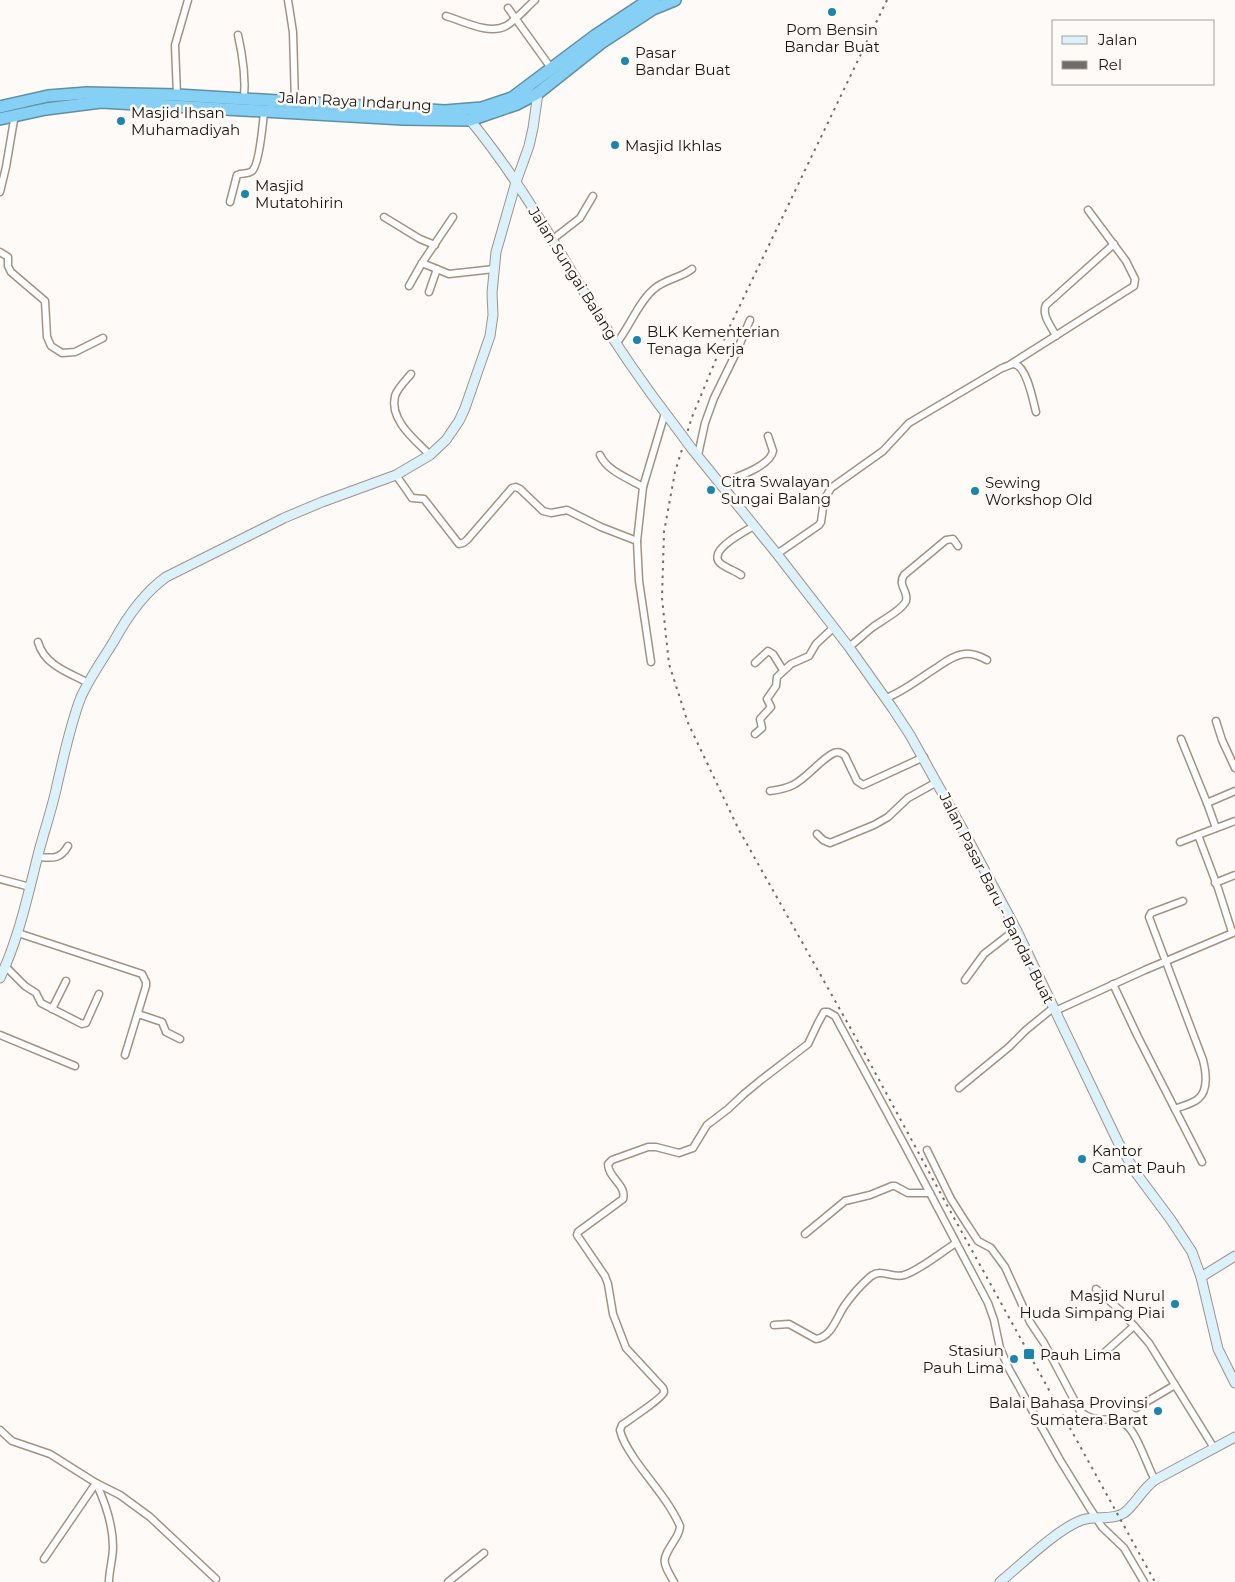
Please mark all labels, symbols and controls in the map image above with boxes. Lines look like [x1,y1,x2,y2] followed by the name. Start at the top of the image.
[826,6,838,18] marker: Pom Bensin Bandar Buat
[784,20,880,56] place label: Pom Bensin Bandar Buat
[1052,20,1215,85] legend
[1097,30,1137,49] text: Jalan
[635,43,731,79] place label: Pasar Bandar Buat
[619,55,631,67] marker: Pasar Bandar Buat
[1098,55,1122,74] text: Rel
[277,87,432,115] street label: Jalan Raya Indarung
[131,103,240,139] place label: Masjid Ihsan Muhamadiyah
[115,115,127,127] marker: Masjid Ihsan Muhamadiyah
[625,136,722,155] place label: Masjid Ikhlas
[609,139,621,151] marker: Masjid Ikhlas
[255,176,344,212] place label: Masjid Mutatohirin
[239,188,251,200] marker: Masjid Mutatohirin
[524,202,622,343] street label: Jalan Sungai Balang
[647,322,780,358] place label: BLK Kementerian Tenaga Kerja
[631,334,643,346] marker: BLK Kementerian Tenaga Kerja
[721,472,831,508] place label: Citra Swalayan Sungai Balang
[985,473,1093,509] place label: Sewing Workshop Old
[705,484,717,496] marker: Citra Swalayan Sungai Balang
[969,485,981,497] marker: Sewing Workshop Old
[935,788,1059,1007] street label: Jalan Pasar Baru - Bandar Buat
[1092,1141,1186,1177] place label: Kantor Camat Pauh
[1076,1153,1088,1165] marker: Kantor Camat Pauh
[1020,1286,1165,1322] place label: Masjid Nurul Huda Simpang Piai
[1169,1298,1181,1310] marker: Masjid Nurul Huda Simpang Piai
[923,1341,1004,1377] place label: Stasiun Pauh Lima
[1040,1345,1121,1364] place label: Pauh Lima
[1022,1347,1036,1361] marker: Pauh Lima
[1008,1353,1020,1365] marker: Stasiun Pauh Lima
[989,1393,1148,1429] place label: Balai Bahasa Provinsi Sumatera Barat
[1152,1405,1164,1417] marker: Balai Bahasa Provinsi Sumatera Barat

